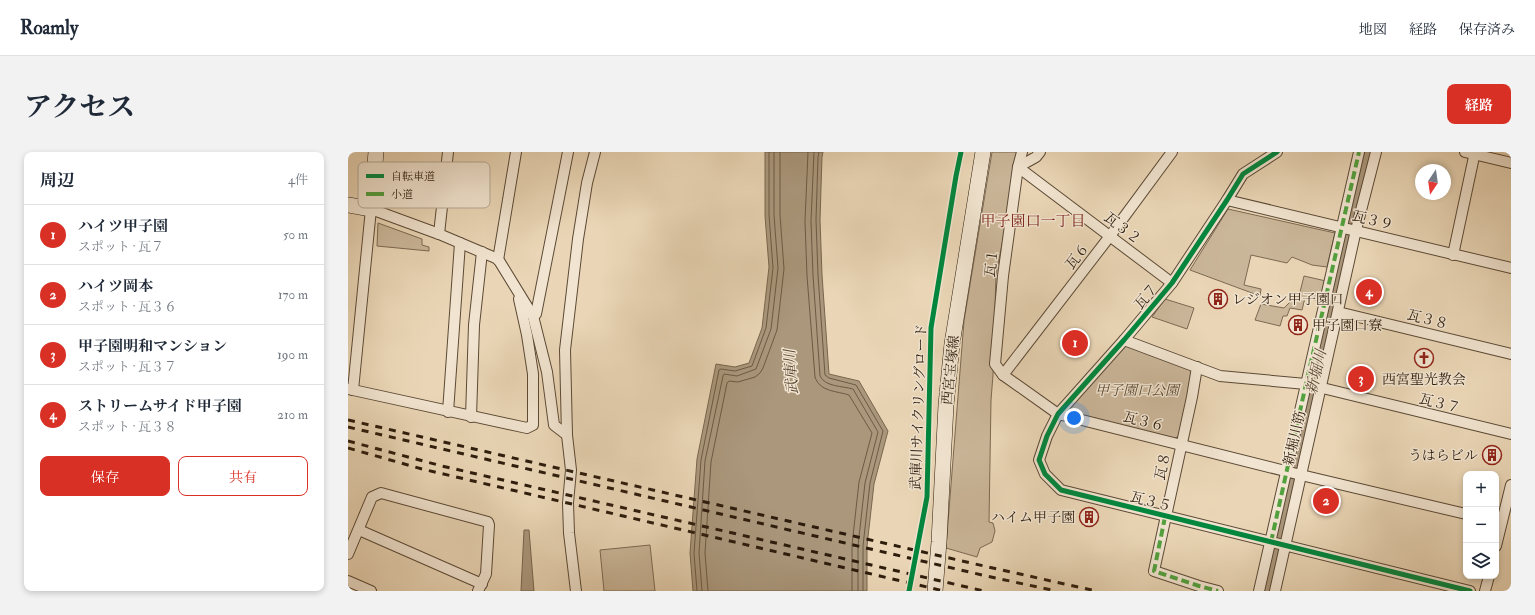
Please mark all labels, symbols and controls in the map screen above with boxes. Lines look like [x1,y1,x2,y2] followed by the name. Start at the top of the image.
[20,16,78,40] text: Roamly
[1359,21,1387,38] text: 地図
[1409,21,1437,38] text: 経路
[1459,21,1515,38] text: 保存済み
[1447,84,1511,124] button: 経路
[24,90,135,125] text: アクセス
[358,162,490,208] legend
[1415,164,1451,200] north arrow
[40,170,74,191] text: 周辺
[391,170,435,183] text: 自転車道
[288,172,308,188] text: 4件
[391,188,413,201] text: 小道
[1350,207,1395,234] street label: 瓦３９
[1101,209,1145,248] street label: 瓦３２
[980,212,1086,231] district label: 甲子園口一丁目
[78,217,168,236] text: ハイツ甲子園
[51,227,55,243] text: 1
[283,227,308,243] text: 50 m
[78,239,164,255] text: スポット · 瓦７
[1062,240,1093,273] street label: 瓦６
[981,248,1002,278] street label: 瓦１
[78,277,153,296] text: ハイツ岡本
[1356,277,1382,307] pin: 4
[1131,280,1162,313] street label: 瓦７
[50,287,56,303] text: 2
[278,287,308,303] text: 170 m
[1207,288,1229,310] building icon: レジオン甲子園口
[1232,291,1344,308] place label: レジオン甲子園口
[78,299,177,315] text: スポット · 瓦３６
[1405,306,1450,333] street label: 瓦３８
[1287,314,1309,336] building icon: 甲子園口寮
[1312,317,1382,334] place label: 甲子園口寮
[907,324,930,490] street label: 武庫川サイクリングロード
[1062,328,1088,358] pin: 1
[938,334,963,406] street label: 西宮宝塚線
[78,337,227,356] text: 甲子園明和マンション
[1302,346,1331,396] water label: 新堀川
[51,347,56,363] text: 3
[277,347,308,363] text: 190 m
[780,347,803,395] water label: 武庫川
[1413,347,1435,369] church icon: 西宮聖光教会
[78,359,177,375] text: スポット · 瓦３７
[1348,364,1374,394] pin: 3
[1382,371,1466,388] place label: 西宮聖光教会
[1095,382,1181,399] park label: 甲子園口公園
[1417,390,1462,417] street label: 瓦３７
[78,397,242,416] text: ストリームサイド甲子園
[49,407,57,423] text: 4
[277,407,308,423] text: 210 m
[1064,408,1084,428] your location
[1121,408,1166,435] street label: 瓦３６
[1280,409,1309,467] street label: 新堀川筋
[78,419,177,435] text: スポット · 瓦３８
[1481,444,1503,466] building icon: うはらビル
[1408,447,1478,464] place label: うはらビル
[1151,451,1174,482] street label: 瓦８
[40,456,170,496] button: 保存
[178,456,308,496] button: 共有
[1463,471,1499,579] map controls
[1463,471,1499,507] button: +
[1313,486,1339,516] pin: 2
[1128,488,1173,515] street label: 瓦３５
[1078,506,1100,528] building icon: ハイム甲子園
[1463,507,1499,543] button: −
[991,509,1075,526] place label: ハイム甲子園
[1463,543,1499,579] button: layers

